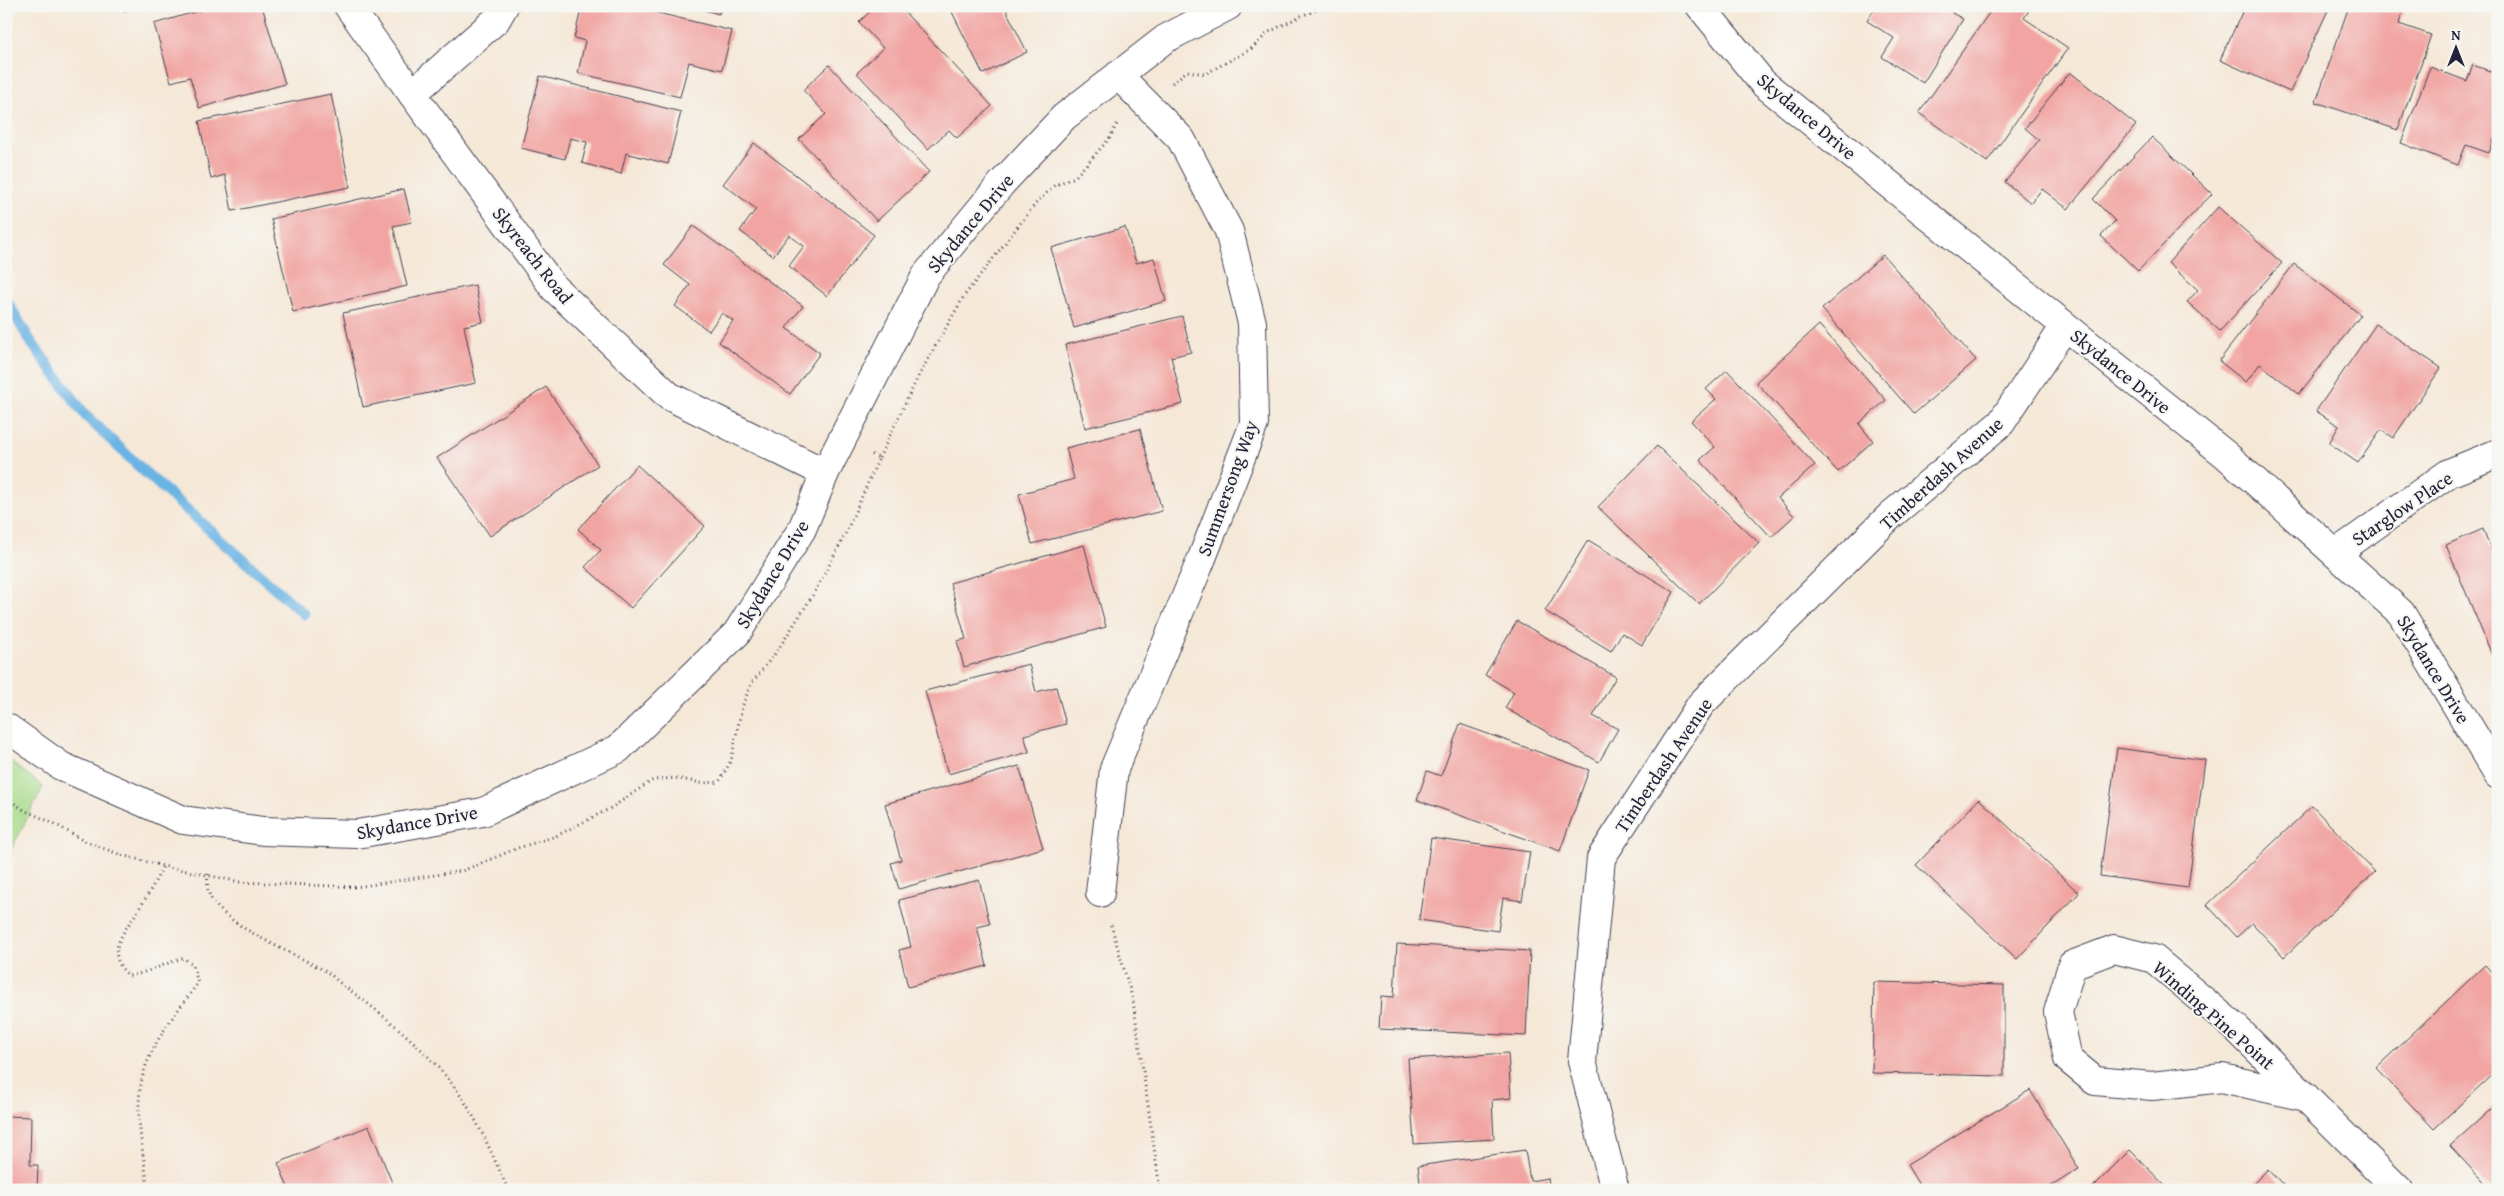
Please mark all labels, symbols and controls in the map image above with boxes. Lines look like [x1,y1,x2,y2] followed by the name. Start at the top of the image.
[2432,22,2482,72] north arrow
[2451,25,2461,45] text: N
[1751,66,1863,166] street label: Skydance Drive
[920,167,1020,279] street label: Skydance Drive
[486,200,580,310] street label: Skyreach Road
[2065,322,2177,420] street label: Skydance Drive
[1873,410,2009,536] street label: Timberdash Avenue
[1189,416,1265,560] street label: Summersong Way
[2346,464,2458,552] street label: Starglow Place
[728,514,816,634] street label: Skydance Drive
[2390,609,2478,729] street label: Skydance Drive
[1607,692,1719,838] street label: Timberdash Avenue
[354,798,480,846] street label: Skydance Drive
[2147,954,2281,1076] street label: Winding Pine Point

